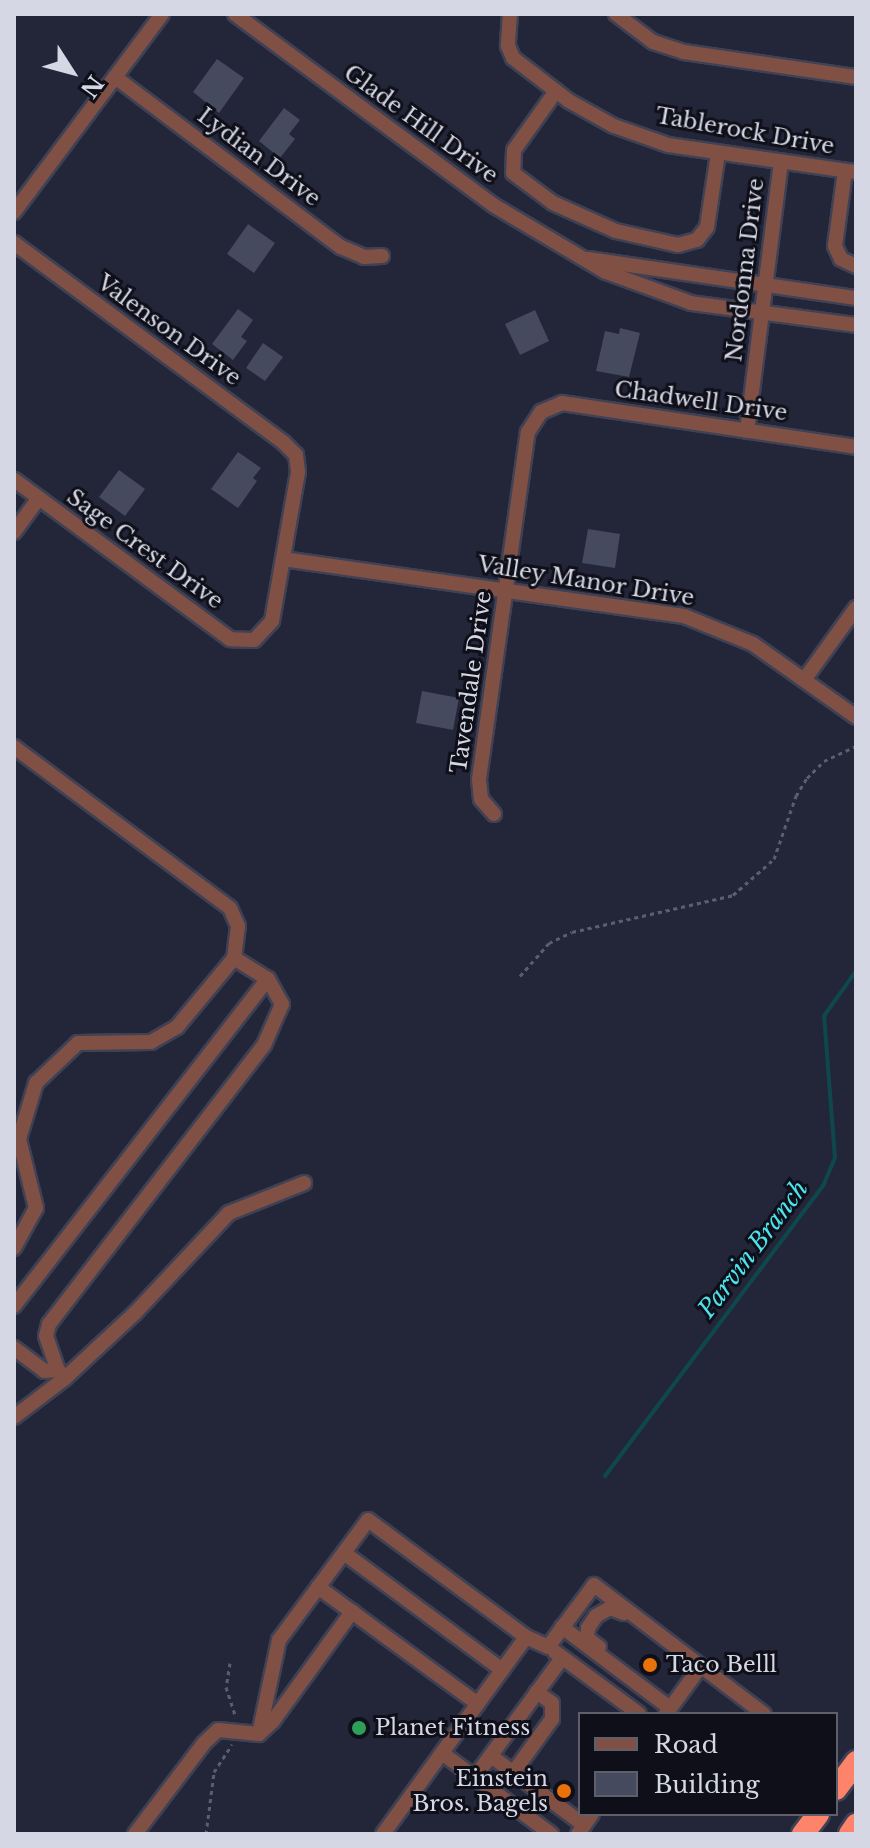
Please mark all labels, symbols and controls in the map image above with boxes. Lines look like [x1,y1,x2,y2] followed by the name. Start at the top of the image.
[32,32,112,112] north arrow
[339,59,503,189] street label: Glade Hill Drive
[75,70,109,103] text: N
[192,102,326,212] street label: Lydian Drive
[654,102,836,160] street label: Tablerock Drive
[721,177,769,363] street label: Nordonna Drive
[92,269,246,391] street label: Valenson Drive
[613,376,789,426] street label: Chadwell Drive
[62,484,228,614] street label: Sage Crest Drive
[475,551,697,611] street label: Valley Manor Drive
[445,589,497,775] street label: Tavendale Drive
[692,1174,814,1324] water label: Parvin Branch
[666,1652,777,1678] place label: Taco Belll
[641,1656,659,1674] marker: Taco Belll
[578,1712,838,1816] legend
[375,1715,530,1741] place label: Planet Fitness
[350,1719,368,1737] marker: Planet Fitness
[654,1730,718,1759] text: Road
[412,1765,548,1816] place label: Einstein Bros. Bagels
[654,1770,760,1799] text: Building
[555,1782,573,1800] marker: Einstein Bros. Bagels

